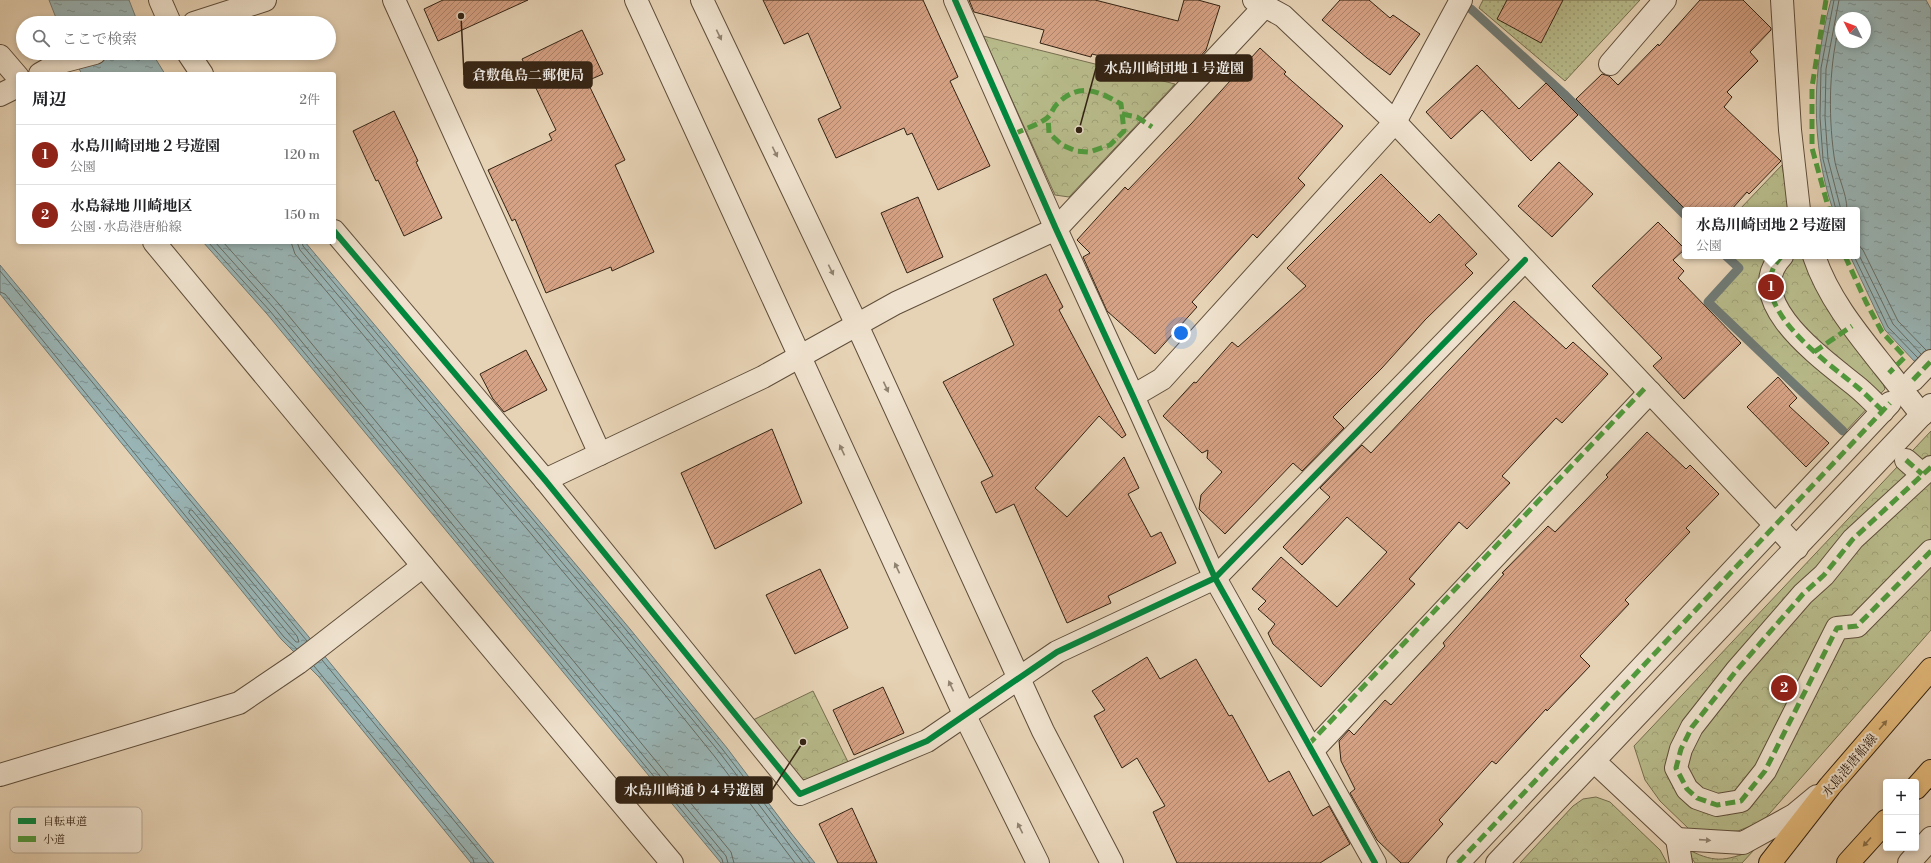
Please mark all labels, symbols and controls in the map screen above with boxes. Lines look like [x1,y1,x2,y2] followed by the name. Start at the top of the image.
[1835,12,1871,48] north arrow
[16,16,336,60] search box
[30,27,52,49] icon: search
[716,29,722,41] one-way arrow
[62,30,137,49] text: ここで検索
[1096,55,1252,81] callout: 水島川崎団地１号遊園
[1104,60,1244,78] text: 水島川崎団地１号遊園
[464,62,592,88] callout: 倉敷亀島二郵便局
[472,67,584,85] text: 倉敷亀島二郵便局
[32,89,66,111] text: 周辺
[300,92,320,108] text: 2件
[70,137,220,156] text: 水島川崎団地２号遊園
[42,147,48,163] text: 1
[284,147,320,163] text: 120 m
[772,147,778,158] one-way arrow
[70,159,96,175] text: 公園
[70,197,192,216] text: 水島緑地 川崎地区
[41,207,49,223] text: 2
[285,207,320,223] text: 150 m
[1682,207,1860,259] popup
[1696,216,1846,235] text: 水島川崎団地２号遊園
[70,219,182,235] text: 公園 · 水島港唐船線
[1696,238,1722,254] text: 公園
[828,264,834,275] one-way arrow
[1758,272,1784,302] pin: 1
[1171,323,1191,343] your location
[883,382,889,393] one-way arrow
[839,444,845,456] one-way arrow
[893,562,900,574] one-way arrow
[1771,673,1797,703] pin: 2
[948,681,954,692] one-way arrow
[1879,719,1888,730] one-way arrow
[1819,731,1881,801] street label: 水島港唐船線
[616,777,772,803] callout: 水島川崎通り４号遊園
[1883,779,1919,851] map controls
[1883,779,1919,815] button: +
[624,782,764,800] text: 水島川崎通り４号遊園
[10,807,142,853] legend
[43,815,87,829] text: 自転車道
[1883,815,1919,851] button: −
[1017,822,1023,834] one-way arrow
[43,833,65,847] text: 小道
[1699,837,1711,844] one-way arrow
[1862,837,1872,847] one-way arrow

